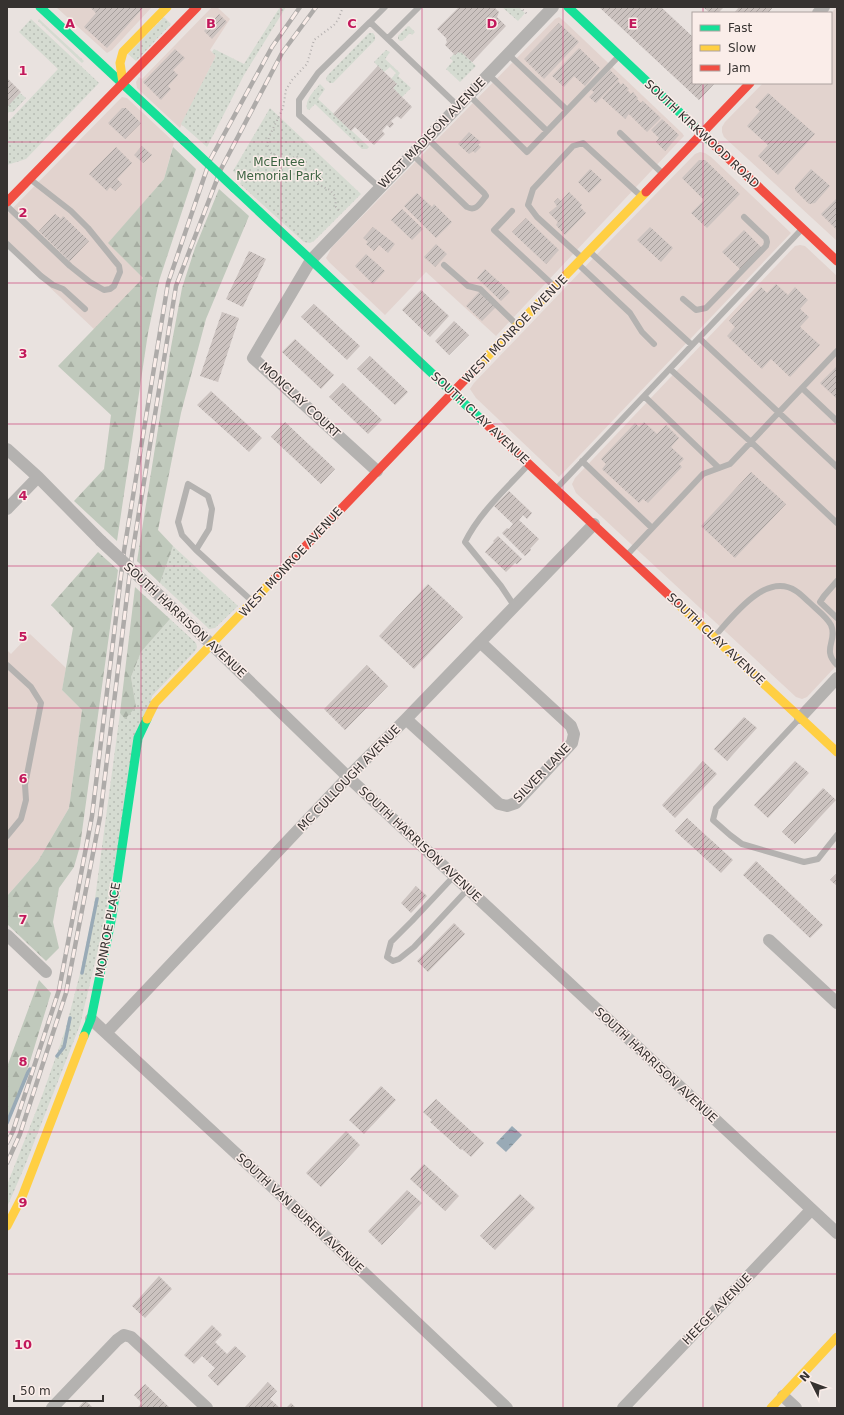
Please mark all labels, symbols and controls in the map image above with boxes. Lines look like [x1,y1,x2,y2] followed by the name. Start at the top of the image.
[692,12,832,84] legend
[65,16,75,31] text: A
[206,16,216,31] text: B
[347,16,357,31] text: C
[487,16,498,31] text: D
[629,16,637,31] text: E
[728,21,752,35] text: Fast
[728,41,756,55] text: Slow
[727,61,751,75] text: Jam
[18,63,28,78] text: 1
[376,75,488,191] street label: WEST MADISON AVENUE
[642,77,762,191] street label: SOUTH KIRKWOOD ROAD
[236,155,322,183] park label: McEntee Memorial Park
[18,205,28,220] text: 2
[460,272,570,386] street label: WEST MONROE AVENUE
[18,346,28,361] text: 3
[257,359,343,441] street label: MONCLAY COURT
[428,369,532,467] street label: SOUTH CLAY AVENUE
[18,488,28,503] text: 4
[237,504,345,620] street label: WEST MONROE AVENUE
[121,560,249,680] street label: SOUTH HARRISON AVENUE
[664,590,768,688] street label: SOUTH CLAY AVENUE
[18,629,28,644] text: 5
[295,722,403,834] street label: MC CULLOUGH AVENUE
[510,741,574,805] street label: SILVER LANE
[18,771,28,786] text: 6
[356,784,484,904] street label: SOUTH HARRISON AVENUE
[93,881,123,979] street label: MONROE PLACE
[18,912,28,927] text: 7
[592,1005,720,1125] street label: SOUTH HARRISON AVENUE
[18,1054,28,1069] text: 8
[234,1150,366,1276] street label: SOUTH VAN BUREN AVENUE
[18,1195,28,1210] text: 9
[680,1271,754,1347] street label: HEEGE AVENUE
[14,1337,32,1352] text: 10
[792,1363,832,1403] north arrow
[797,1369,813,1384] text: N
[14,1377,103,1403] scale bar
[20,1384,51,1398] text: 50 m

